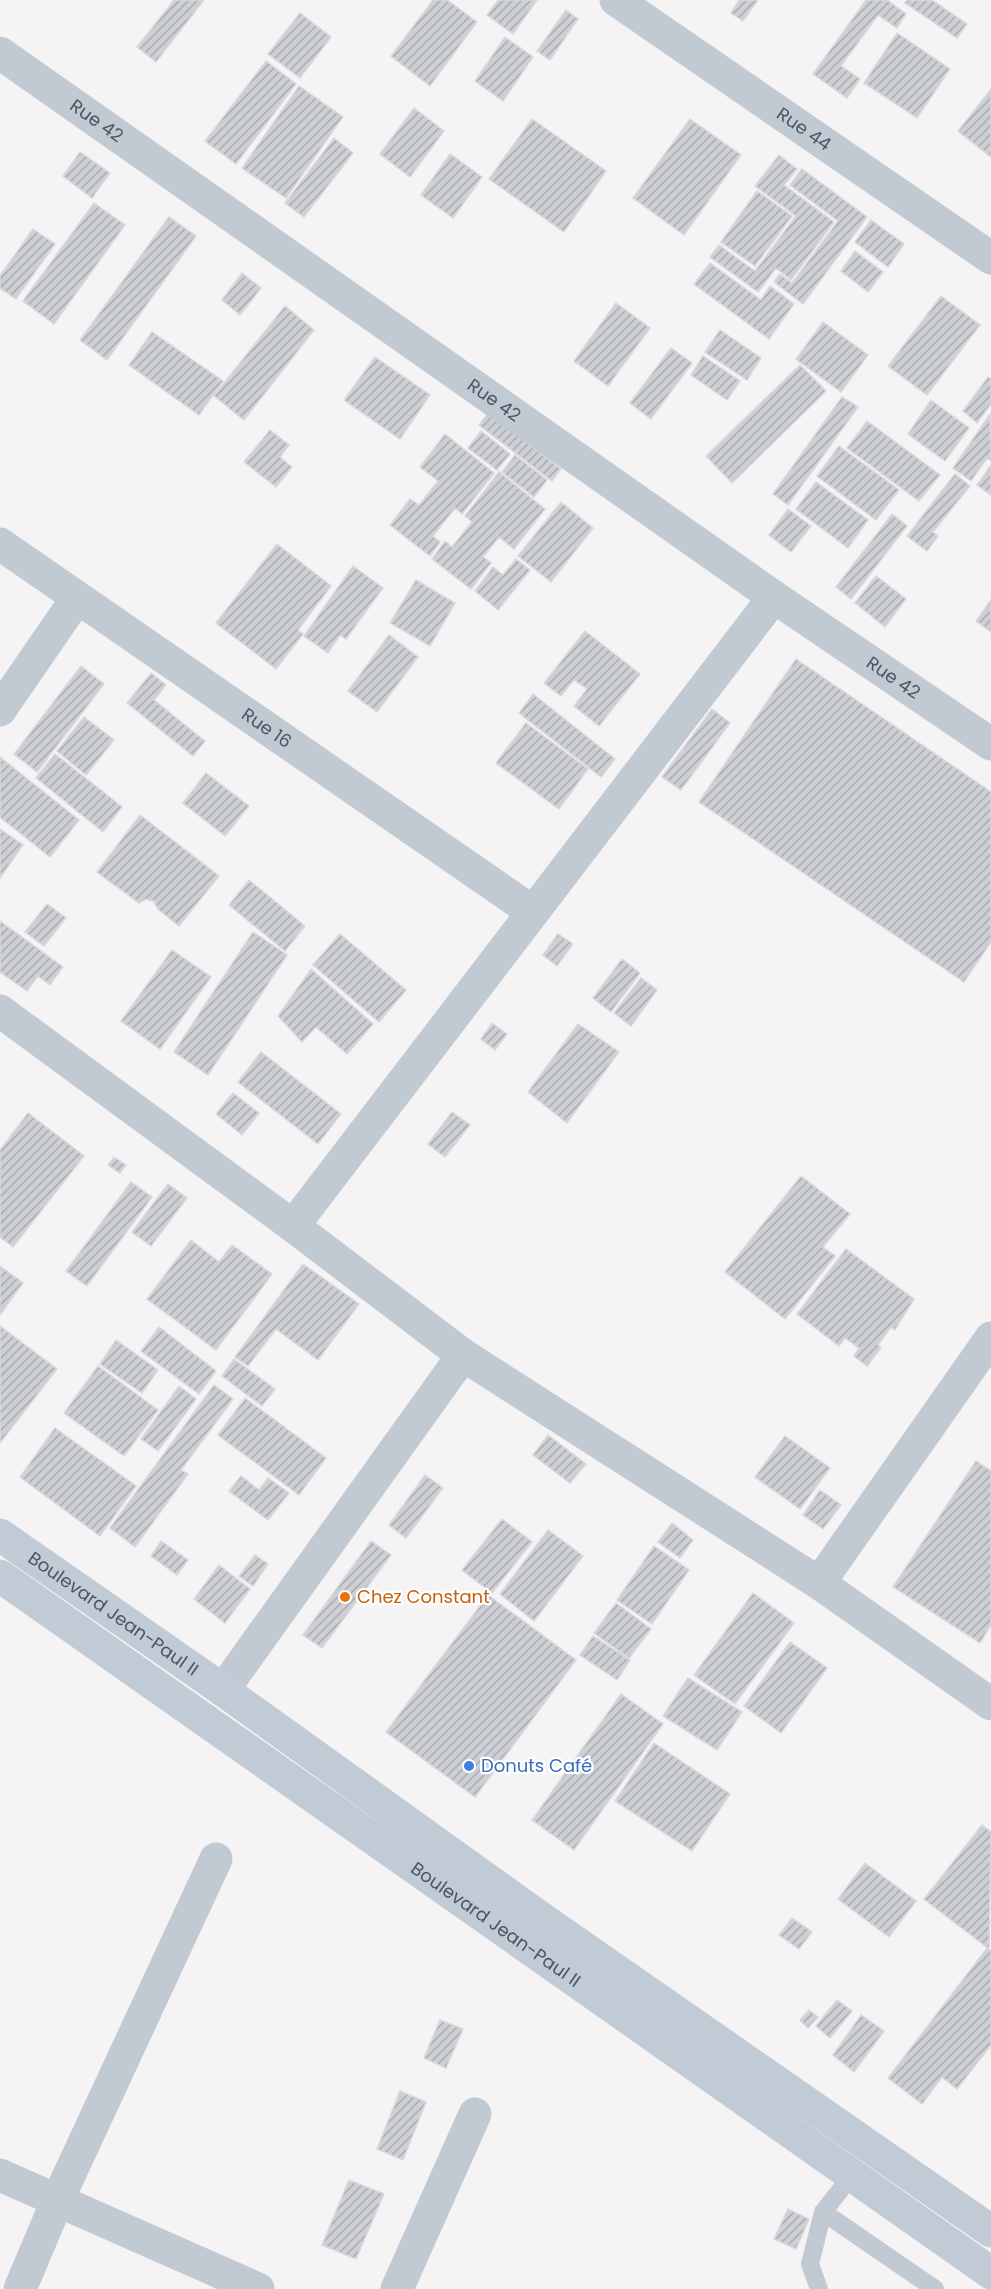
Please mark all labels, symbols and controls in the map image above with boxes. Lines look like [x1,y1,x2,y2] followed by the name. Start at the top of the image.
[65,93,129,148] street label: Rue 42
[772,101,836,156] street label: Rue 44
[463,372,526,427] street label: Rue 42
[862,650,925,705] street label: Rue 42
[237,702,297,754] street label: Rue 16
[23,1545,204,1681] street label: Boulevard Jean-Paul II
[357,1584,490,1609] place label: Chez Constant
[338,1590,352,1604] marker: Chez Constant
[481,1753,592,1778] place label: Donuts Café
[462,1759,476,1773] marker: Donuts Café
[406,1856,586,1993] street label: Boulevard Jean-Paul II

